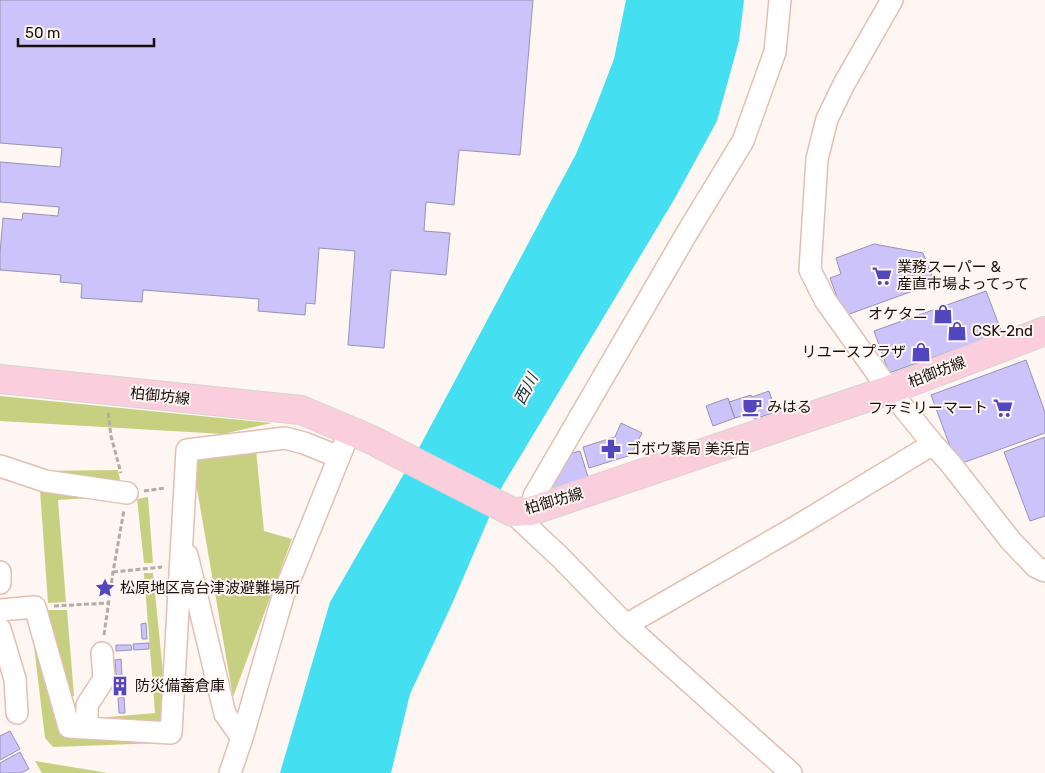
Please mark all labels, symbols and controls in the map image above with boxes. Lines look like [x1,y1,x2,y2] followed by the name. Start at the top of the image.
[18,15,154,47] scale bar
[25,24,60,42] text: 50 m
[897,258,1029,293] place label: 業務スーパー & 産直市場よってって
[871,265,893,287] supermarket icon: 業務スーパー & 産直市場よってって
[932,303,954,325] shop icon: オケタニ
[868,305,928,323] place label: オケタニ
[946,320,968,342] shop icon: CSK-2nd
[972,322,1033,340] place label: CSK-2nd
[910,341,932,363] shop icon: リユースプラザ
[802,343,906,361] place label: リユースプラザ
[906,353,968,391] street label: 柏御坊線
[510,369,543,408] water label: 西川
[129,384,191,408] street label: 柏御坊線
[741,396,763,418] cafe icon: みはる
[992,397,1014,419] supermarket icon: ファミリーマート
[767,398,812,416] place label: みはる
[868,399,988,417] place label: ファミリーマート
[600,438,622,460] pharmacy icon: ゴボウ薬局 美浜店
[626,440,750,458] place label: ゴボウ薬局 美浜店
[523,484,585,518] street label: 柏御坊線
[94,577,116,599] place icon: 松原地区高台津波避難場所
[120,579,300,597] place label: 松原地区高台津波避難場所
[109,675,131,697] building icon: 防災備蓄倉庫
[135,677,225,695] place label: 防災備蓄倉庫

